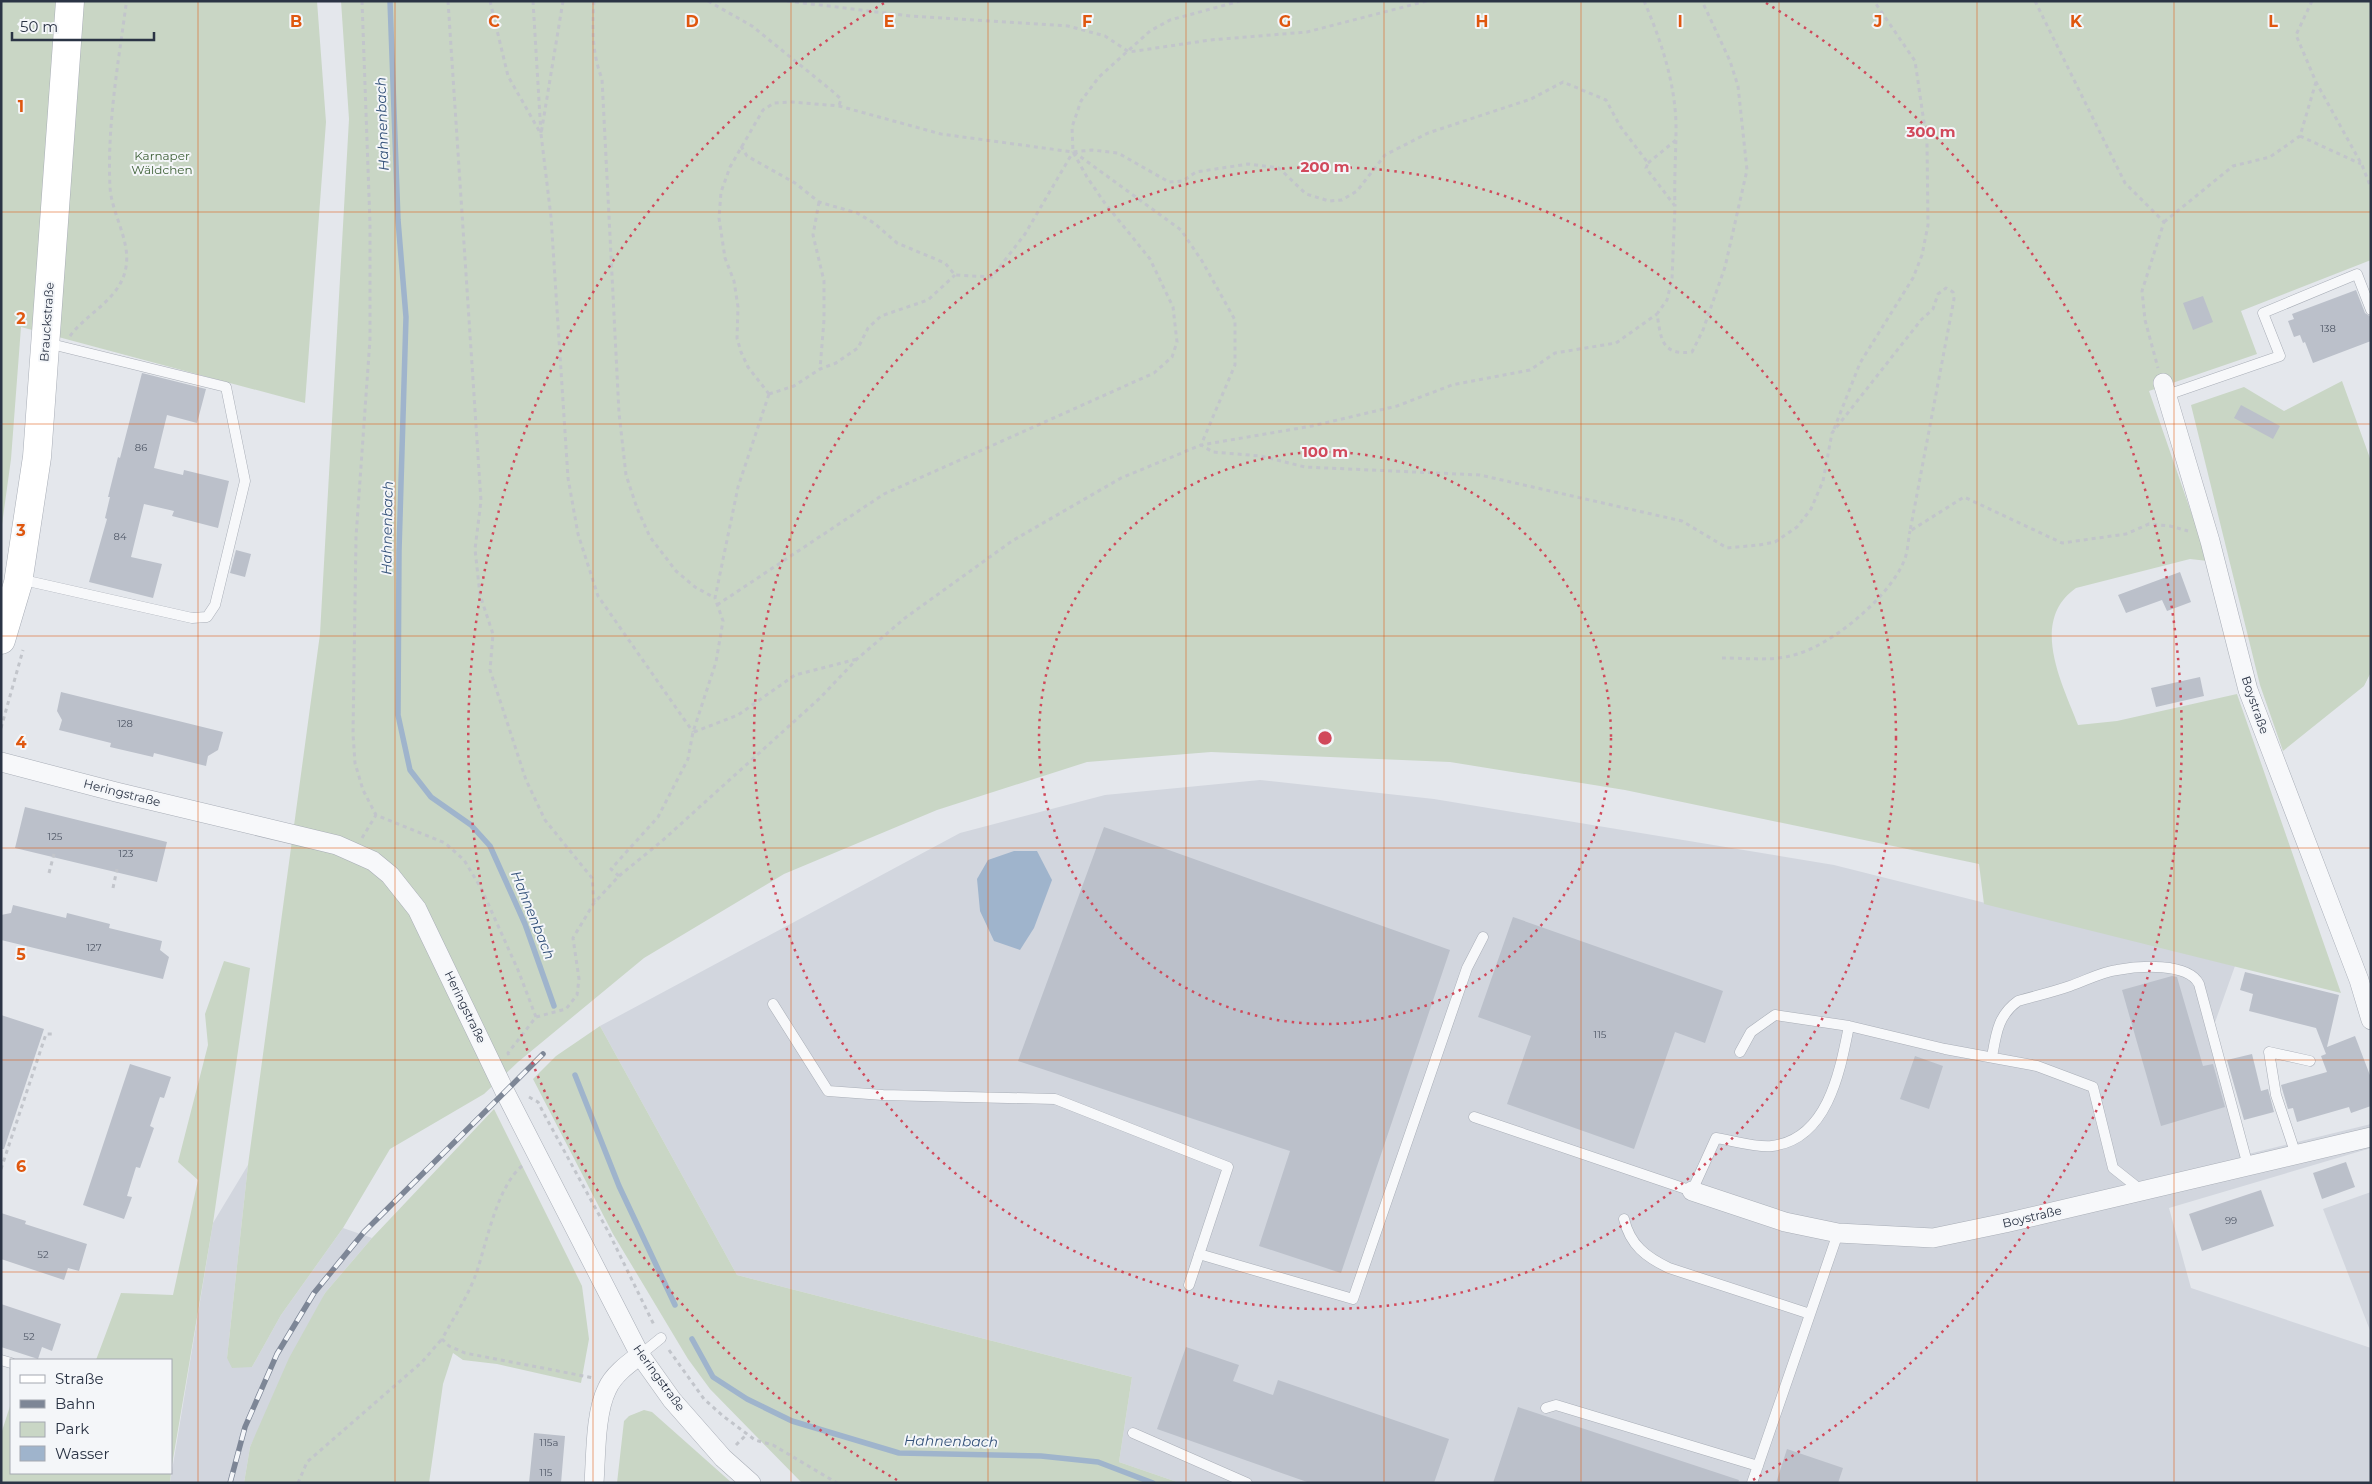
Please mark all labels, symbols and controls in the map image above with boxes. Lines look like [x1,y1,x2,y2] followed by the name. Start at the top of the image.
[12,10,155,42] scale bar
[290,12,302,31] text: B
[488,12,500,31] text: C
[685,12,699,31] text: D
[884,12,894,31] text: E
[1082,12,1092,31] text: F
[1279,12,1291,31] text: G
[1476,12,1488,31] text: H
[1677,12,1683,31] text: I
[1873,12,1882,31] text: J
[2070,12,2083,31] text: K
[2268,12,2278,31] text: L
[20,17,58,36] text: 50 m
[371,77,393,171] water label: Hahnenbach
[18,97,24,116] text: 1
[1905,122,1956,141] text: 300 m
[131,148,193,177] park label: Karnaper Wäldchen
[1300,157,1350,176] text: 200 m
[36,282,57,362] street label: Brauckstraße
[16,309,26,328] text: 2
[2320,322,2336,335] house number: 138
[135,441,147,454] house number: 86
[1302,442,1348,461] text: 100 m
[377,481,397,575] water label: Hahnenbach
[15,521,26,540] text: 3
[114,530,127,543] house number: 84
[2239,674,2272,736] street label: Boystraße
[117,717,133,730] house number: 128
[1316,729,1334,747] centre of rings
[15,733,27,752] text: 4
[82,776,162,809] street label: Heringstraße
[48,830,63,843] house number: 125
[119,847,134,860] house number: 123
[507,868,559,962] water label: Hahnenbach
[86,941,102,954] house number: 127
[16,945,26,964] text: 5
[441,968,489,1045] street label: Heringstraße
[1594,1028,1607,1041] house number: 115
[16,1157,26,1176] text: 6
[2001,1202,2063,1231] street label: Boystraße
[2225,1214,2237,1227] house number: 99
[37,1248,49,1261] house number: 52
[23,1330,35,1343] house number: 52
[630,1341,689,1414] street label: Heringstraße
[10,1359,172,1474] legend
[55,1369,104,1388] text: Straße
[55,1394,95,1413] text: Bahn
[55,1419,89,1438] text: Park
[904,1431,998,1451] water label: Hahnenbach
[540,1436,558,1449] house number: 115a
[55,1444,109,1463] text: Wasser
[540,1466,553,1479] house number: 115

